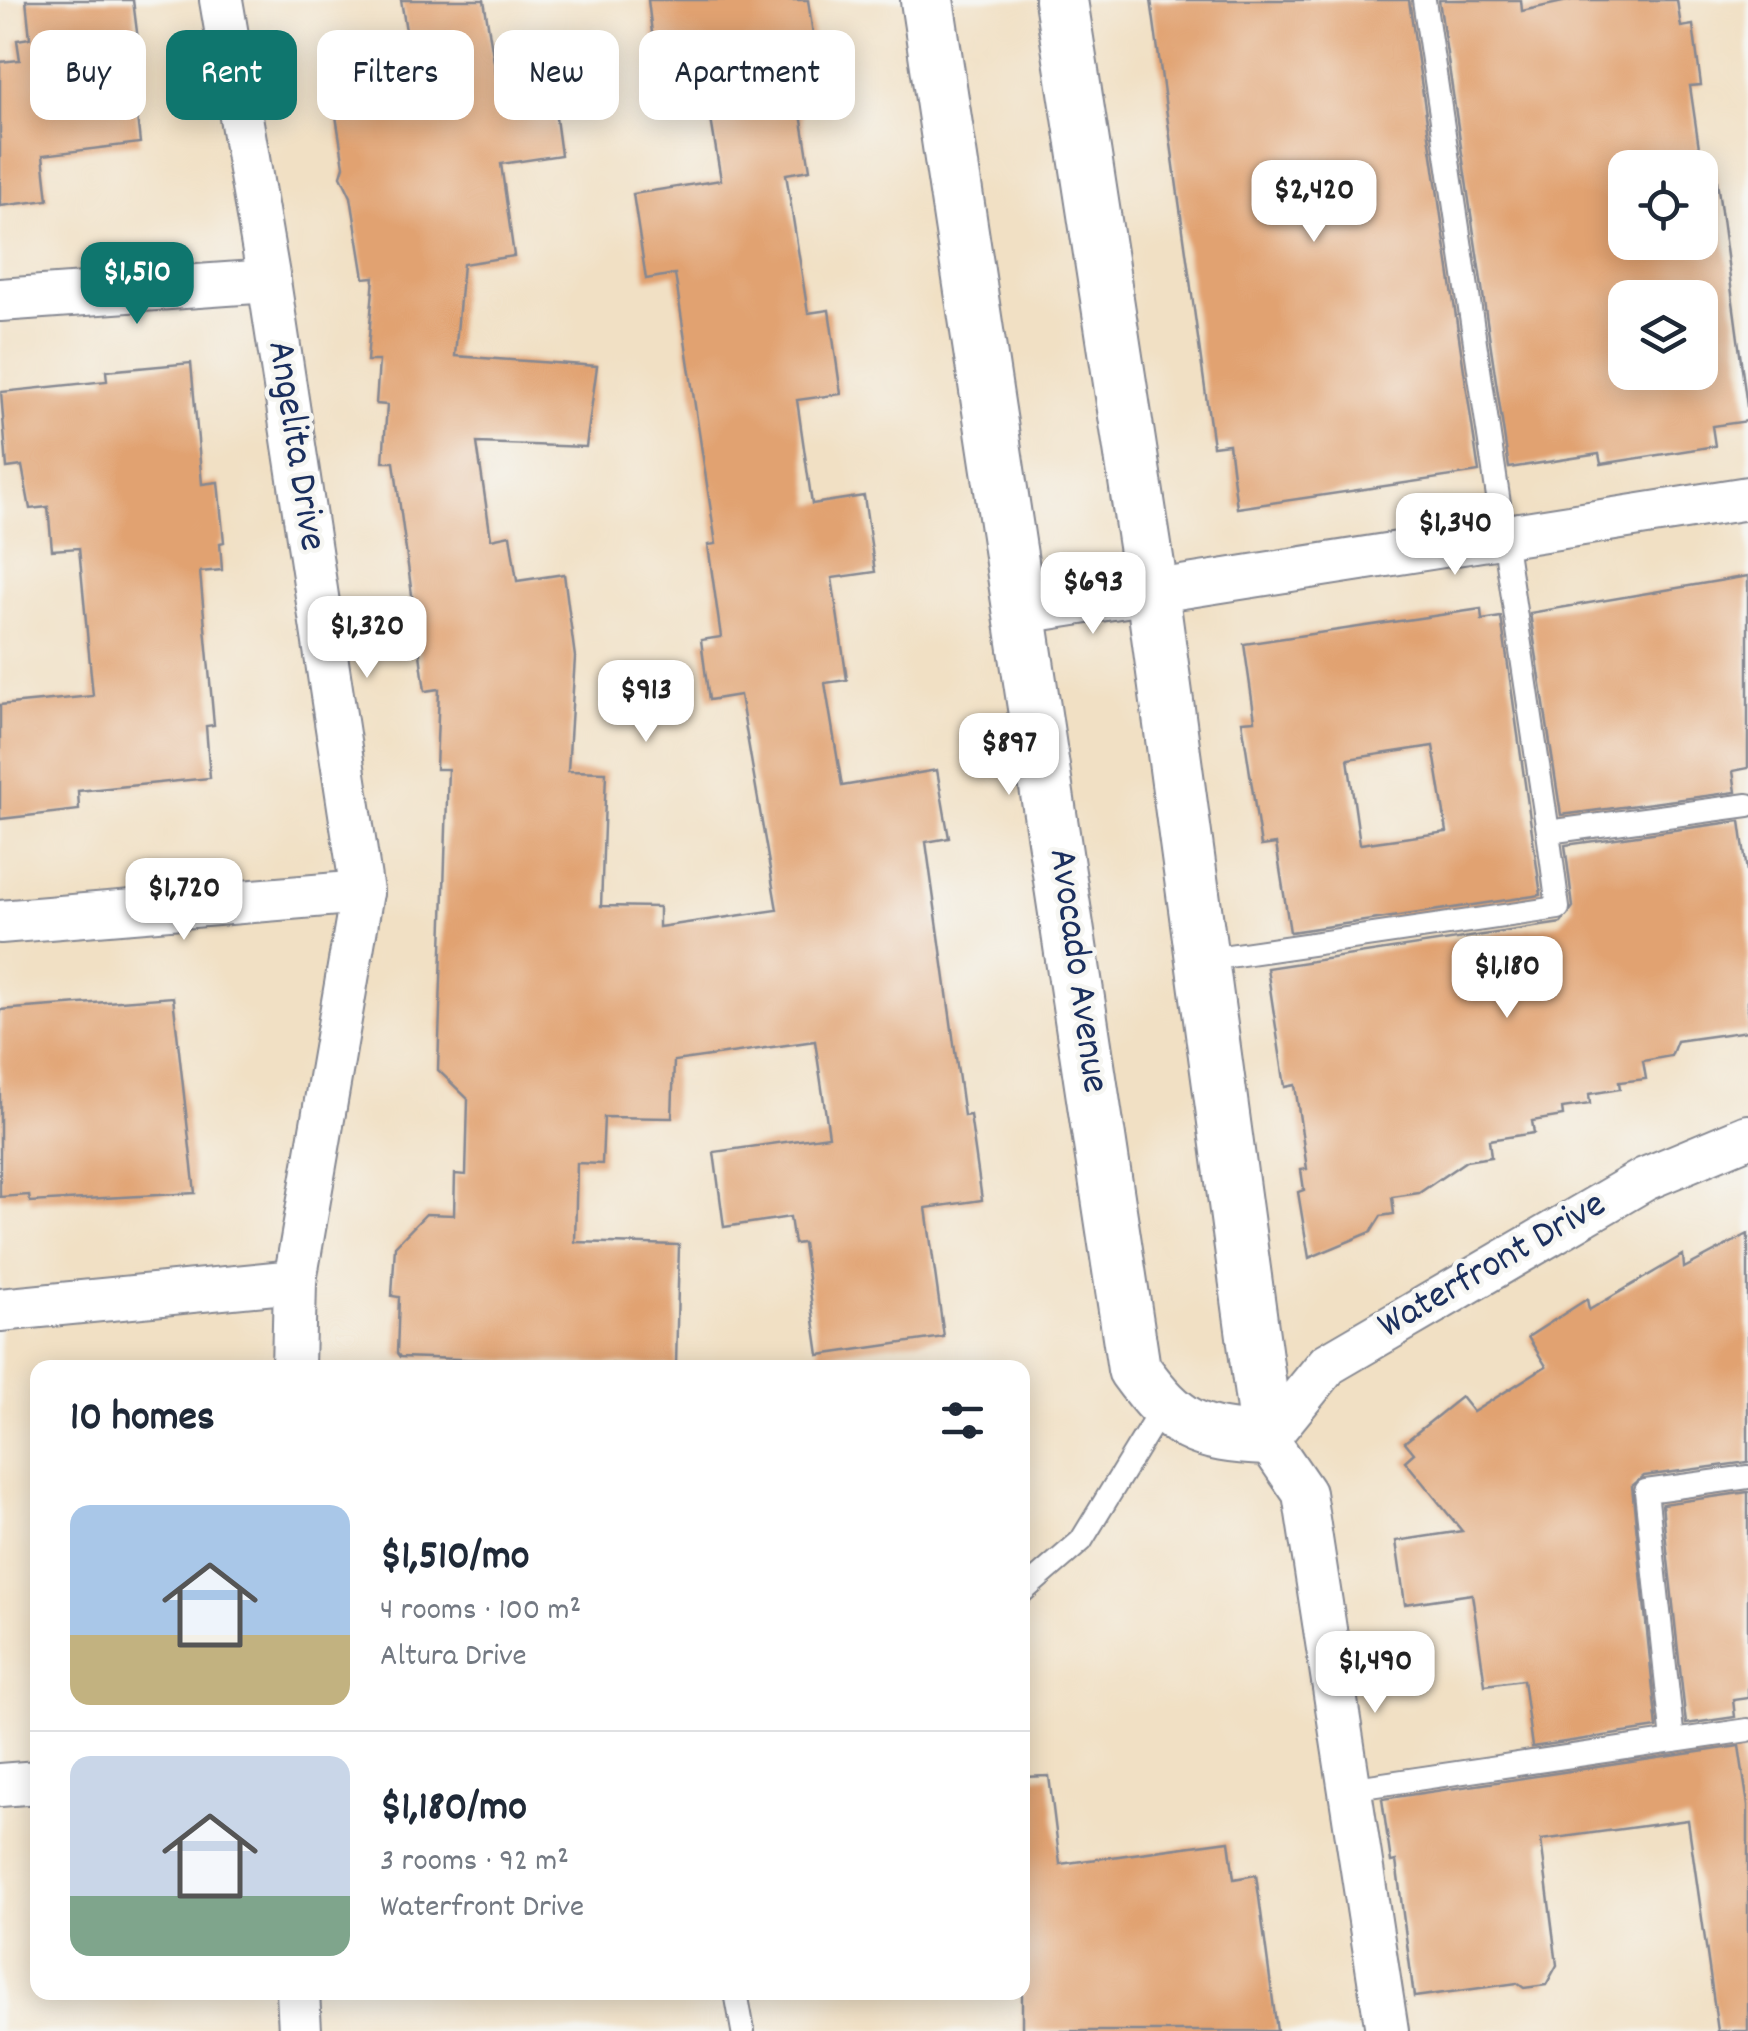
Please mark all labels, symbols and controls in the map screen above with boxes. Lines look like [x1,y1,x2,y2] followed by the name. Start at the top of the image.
[30,30,146,120] chip: Buy
[166,30,297,120] chip: Rent
[317,30,474,120] chip: Filters
[494,30,619,120] chip: New
[639,30,855,120] chip: Apartment
[1608,150,1718,390] map controls
[1608,150,1718,260] button: locate
[1233,160,1395,245] pin: $2,420
[1274,169,1355,215] text: $2,420
[56,242,218,327] pin: $1,510
[103,251,171,297] text: $1,510
[1608,280,1718,390] button: layers
[249,337,339,555] street label: Angelita Drive
[1374,493,1536,578] pin: $1,340
[1418,502,1492,548] text: $1,340
[1034,552,1152,637] pin: $693
[1063,561,1123,607] text: $693
[286,596,448,681] pin: $1,320
[330,605,404,651] text: $1,320
[587,660,705,745] pin: $913
[620,669,672,715] text: $913
[950,713,1068,798] pin: $897
[981,722,1037,768] text: $897
[1031,845,1121,1097] street label: Avocado Avenue
[103,858,265,943] pin: $1,720
[148,867,221,913] text: $1,720
[1426,936,1588,1021] pin: $1,180
[1474,945,1540,991] text: $1,180
[1368,1179,1618,1355] street label: Waterfront Drive
[70,1390,215,1450] text: 10 homes
[935,1393,990,1448] icon: filters
[380,1529,530,1589] text: $1,510/mo
[150,1545,270,1665] icon: home
[380,1589,581,1635] text: 4 rooms · 100 m²
[1294,1631,1456,1716] pin: $1,490
[380,1635,527,1681] text: Altura Drive
[1338,1640,1412,1686] text: $1,490
[380,1780,527,1840] text: $1,180/mo
[150,1796,270,1916] icon: home
[380,1840,569,1886] text: 3 rooms · 92 m²
[380,1886,584,1932] text: Waterfront Drive

